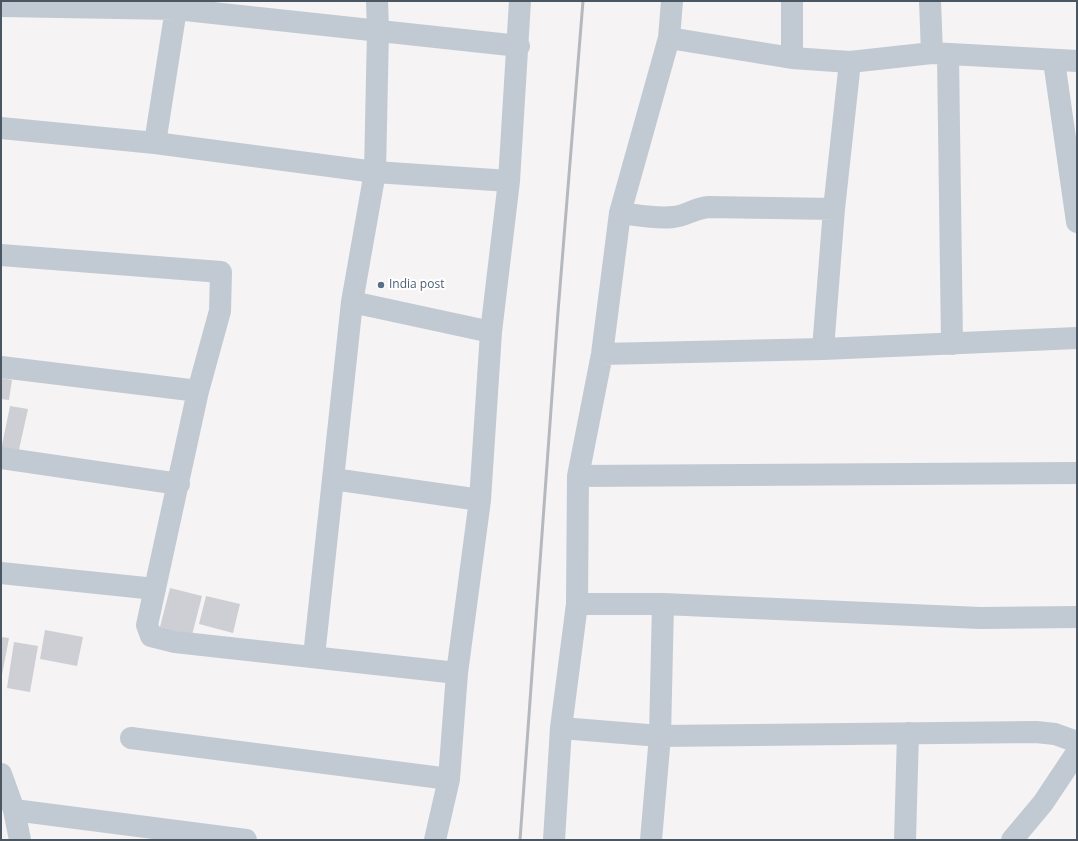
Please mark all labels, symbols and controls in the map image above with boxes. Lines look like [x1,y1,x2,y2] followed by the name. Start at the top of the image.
[389,278,444,292] place label: India post
[376,280,386,290] marker: India post

